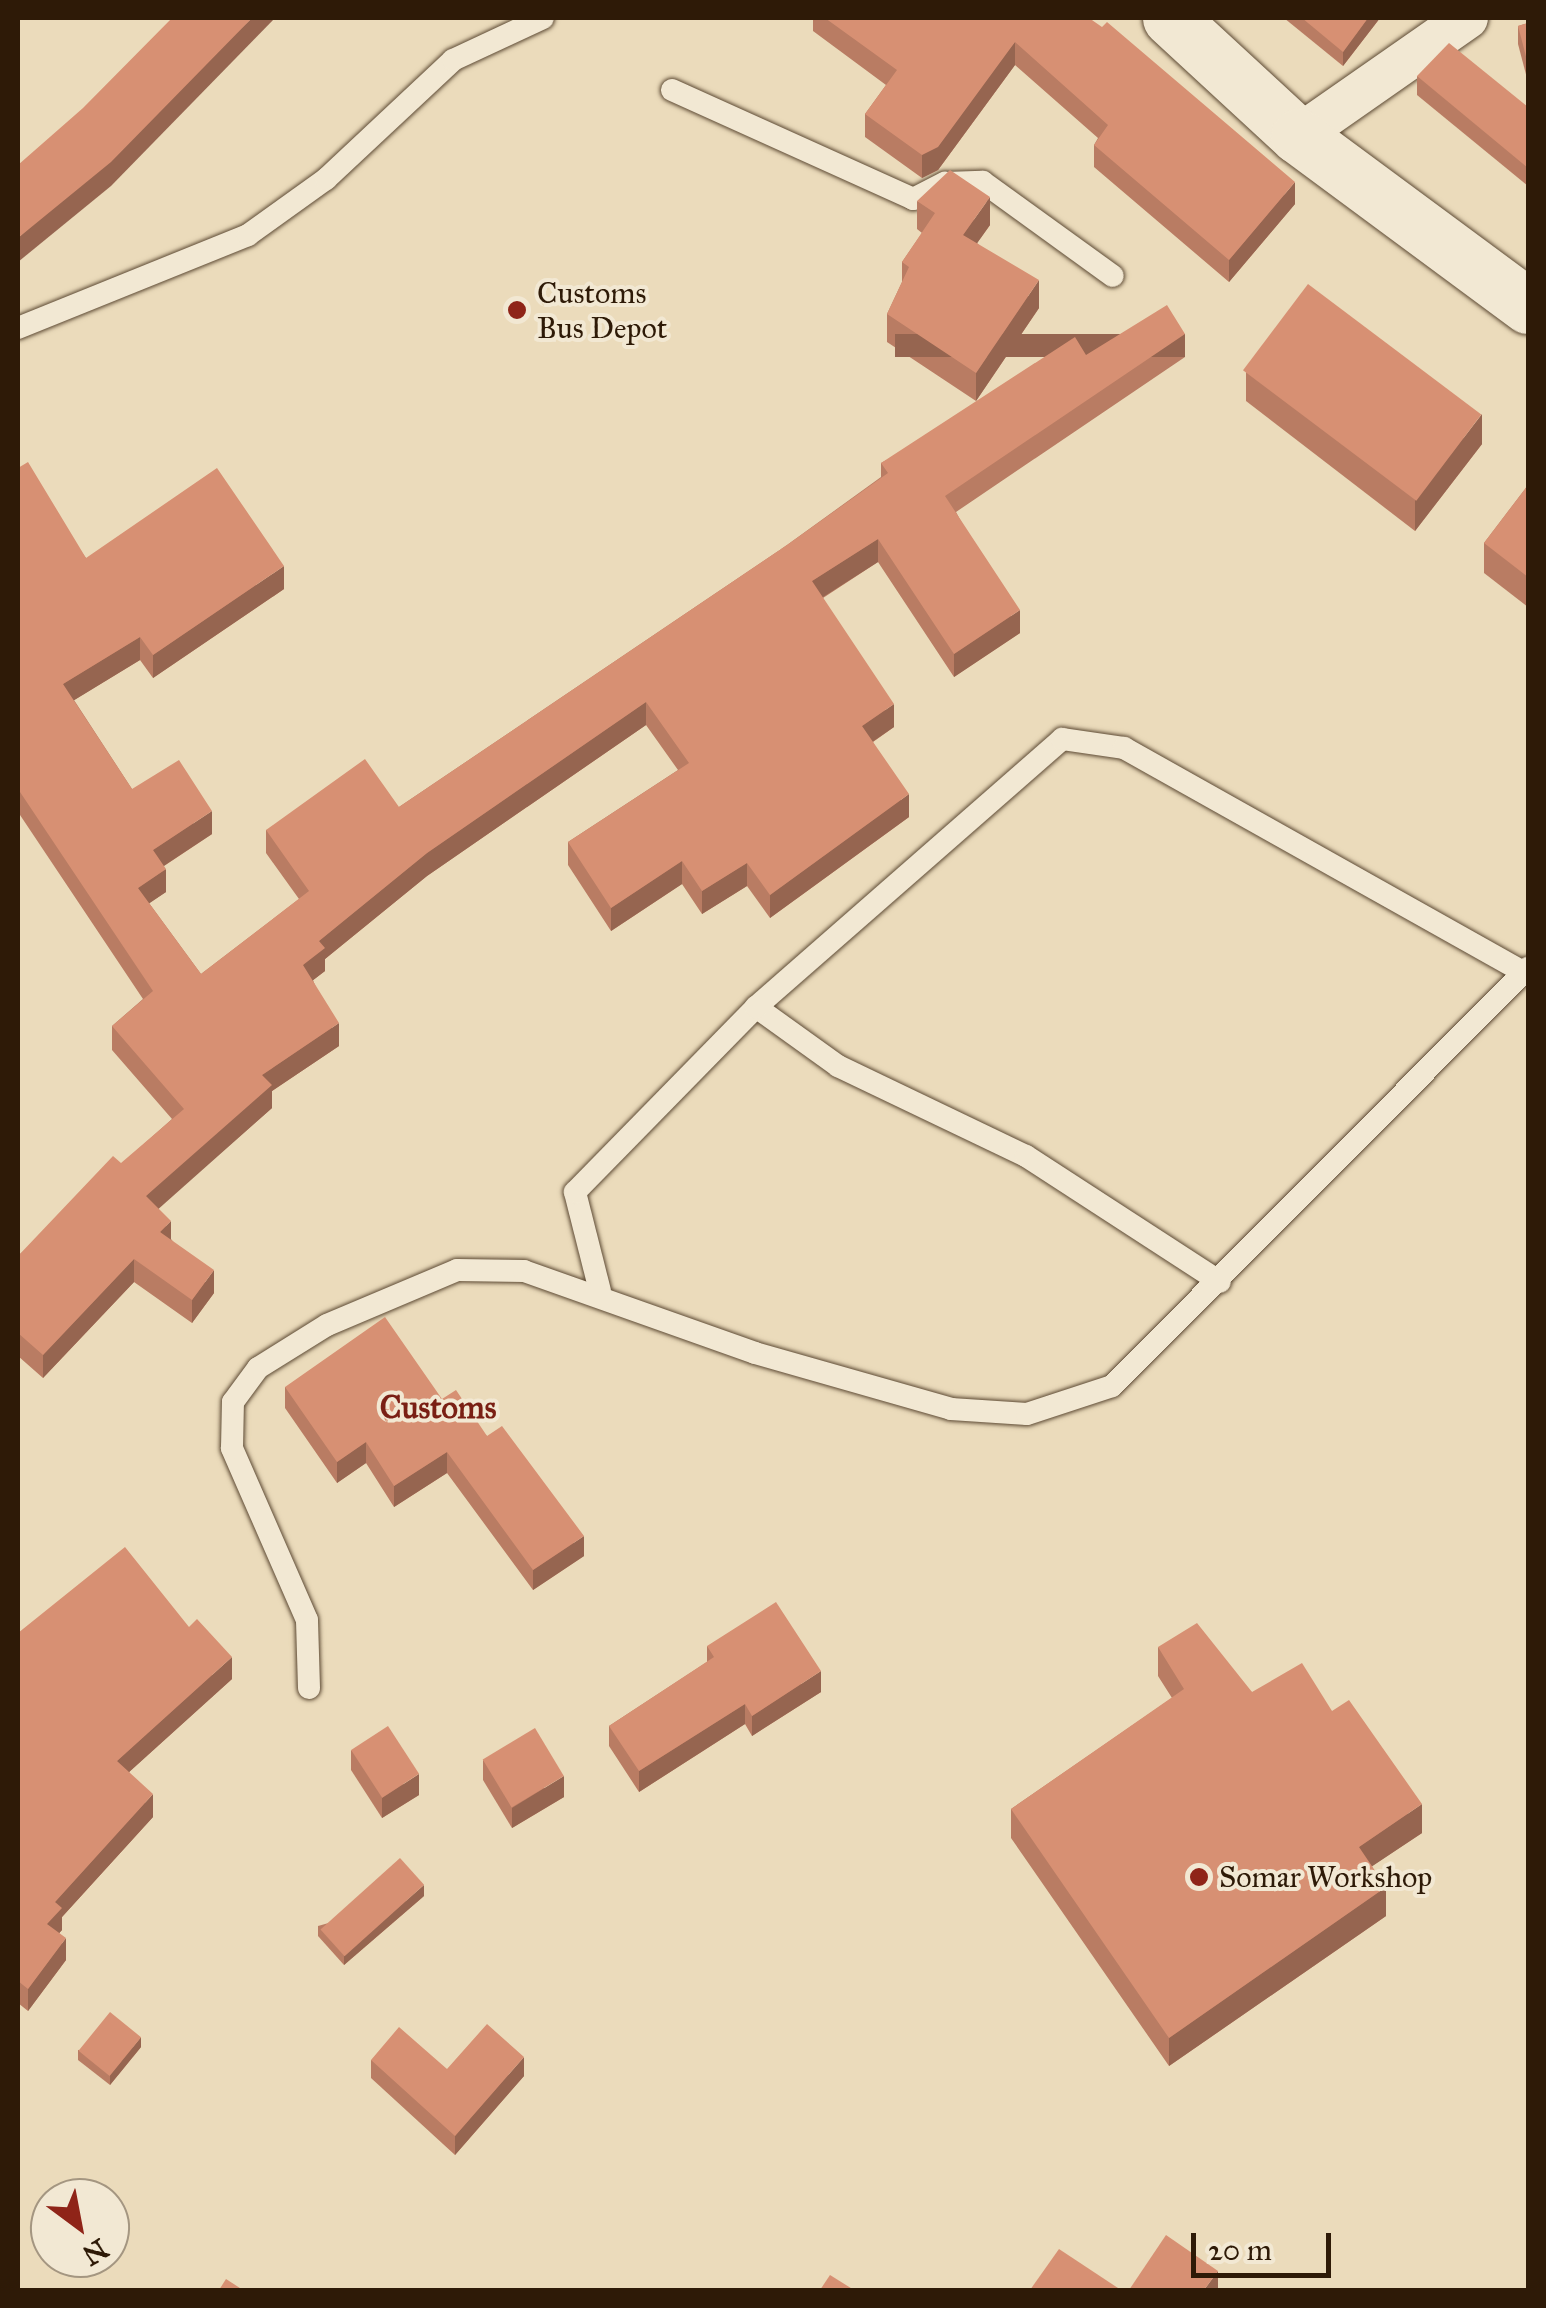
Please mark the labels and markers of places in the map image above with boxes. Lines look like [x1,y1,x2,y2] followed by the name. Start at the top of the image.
[537,275,667,346] place label: Customs Bus Depot
[506,299,528,321] marker: Customs Bus Depot
[1219,1859,1432,1895] place label: Somar Workshop
[1188,1866,1210,1888] marker: Somar Workshop

